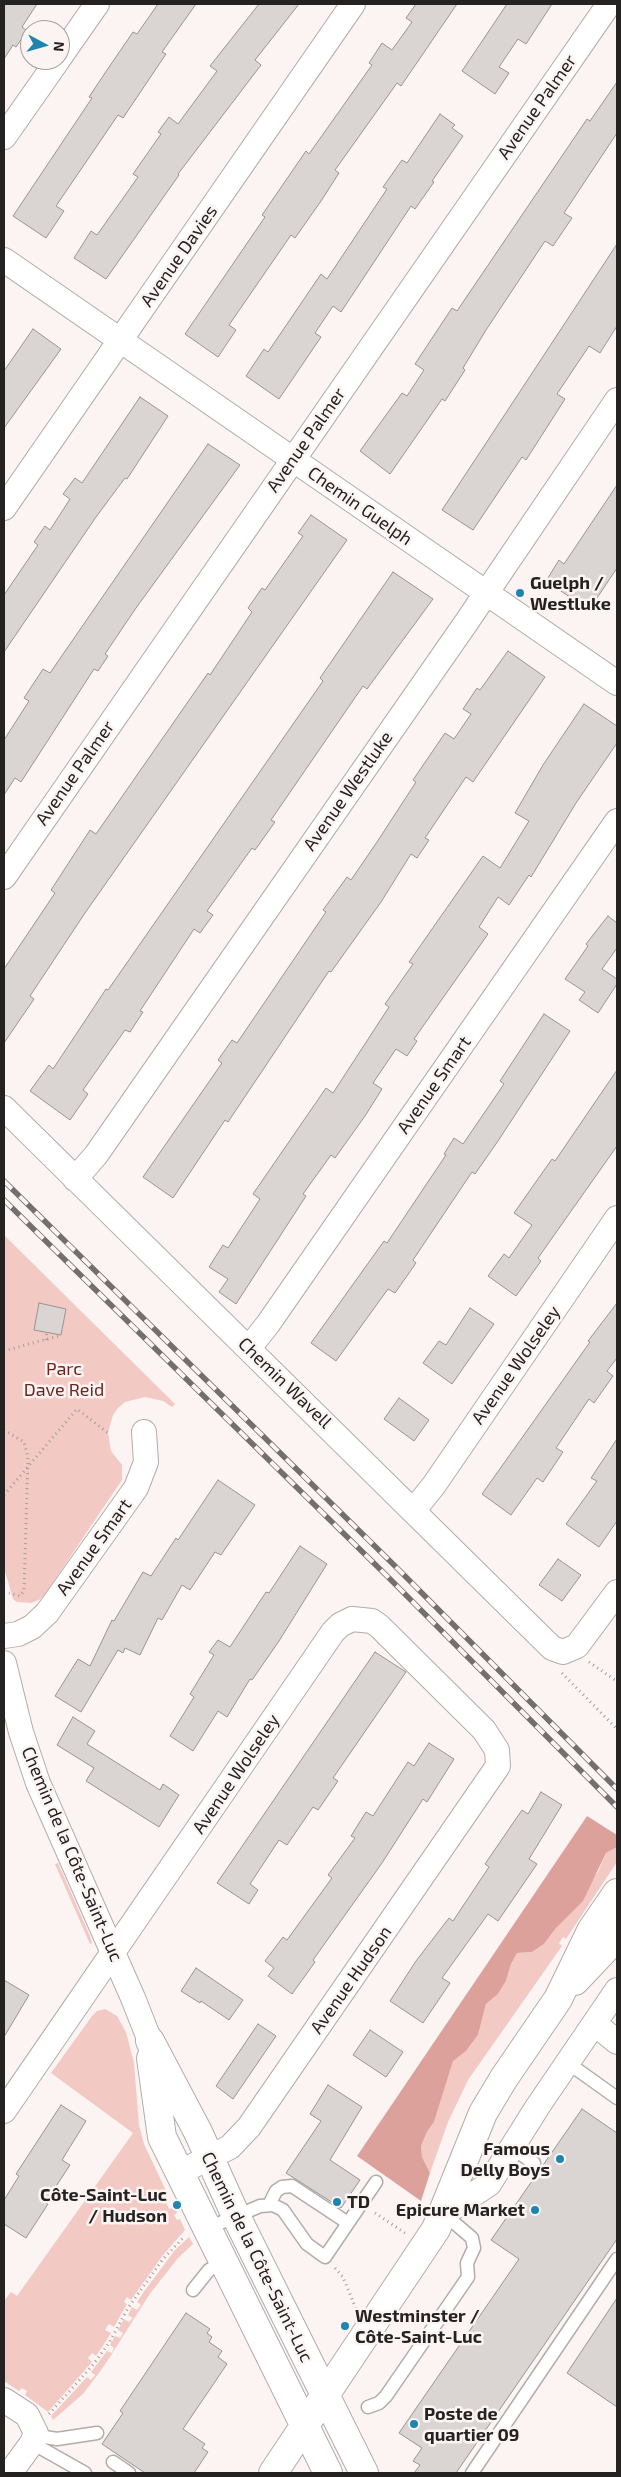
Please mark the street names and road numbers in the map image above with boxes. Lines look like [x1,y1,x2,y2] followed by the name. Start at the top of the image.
[493,51,581,163] street label: Avenue Palmer
[136,201,222,311] street label: Avenue Davies
[262,384,350,496] street label: Avenue Palmer
[304,462,416,550] street label: Chemin Guelph
[31,717,119,829] street label: Avenue Palmer
[299,727,397,855] street label: Avenue Westluke
[392,1032,476,1138] street label: Avenue Smart
[467,1301,565,1429] street label: Avenue Wolseley
[234,1333,336,1433] street label: Chemin Wavell
[52,1494,136,1600] street label: Avenue Smart
[188,1710,284,1838] street label: Avenue Wolseley
[17,1743,127,1965] street label: Chemin de la Côte-Saint-Luc
[306,1922,396,2038] street label: Avenue Hudson
[197,2148,317,2366] street label: Chemin de la Côte-Saint-Luc

